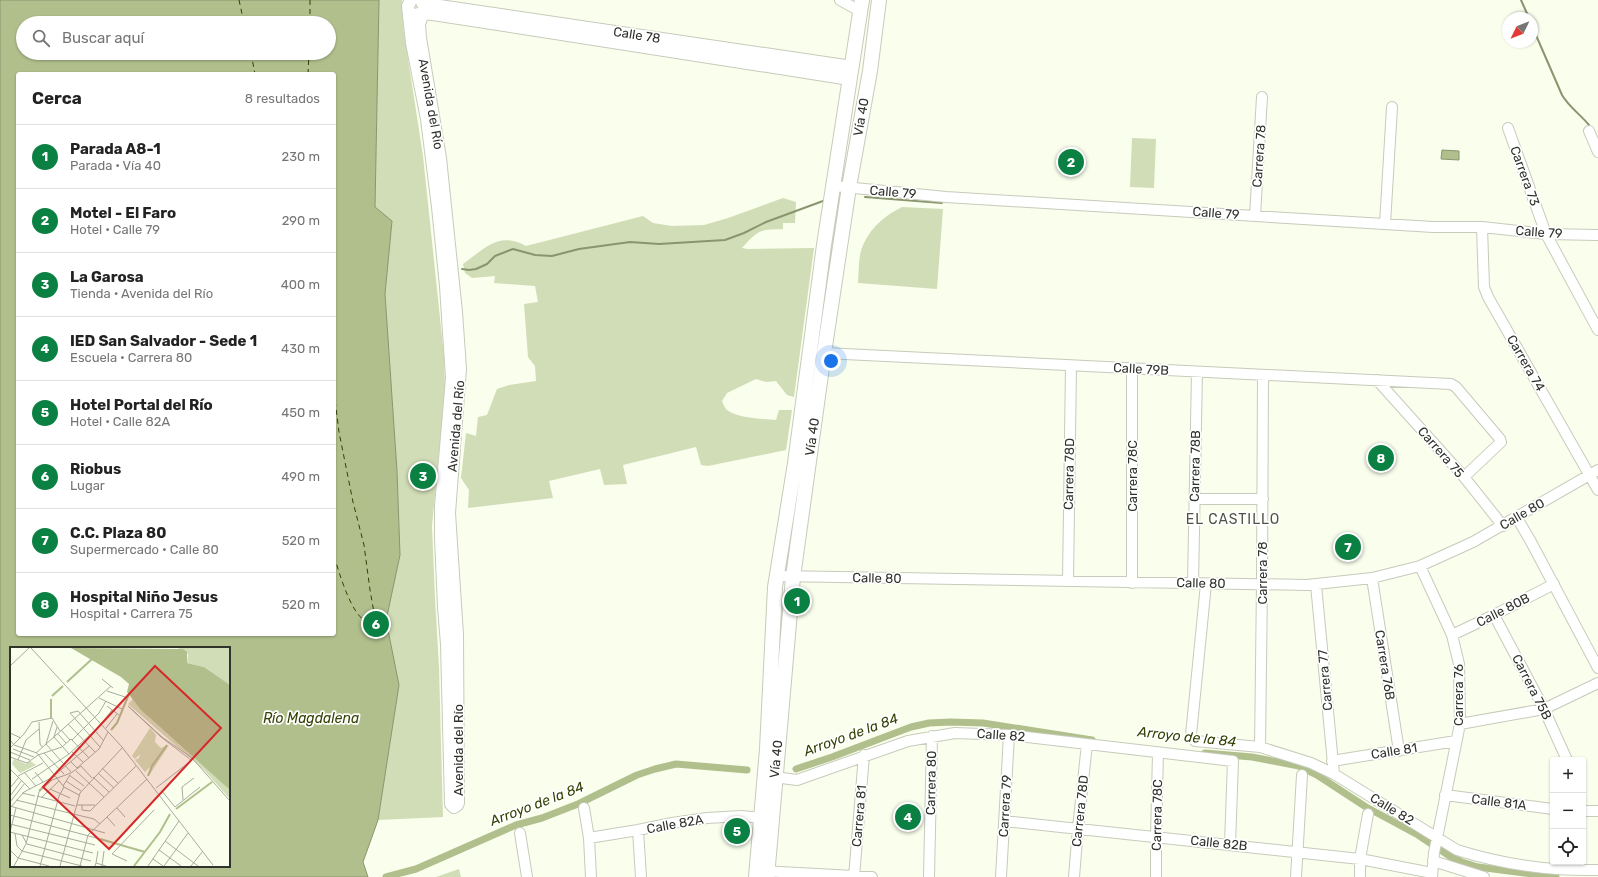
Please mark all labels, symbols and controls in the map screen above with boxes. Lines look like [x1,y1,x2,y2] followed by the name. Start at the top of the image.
[1502,12,1538,48] north arrow
[16,16,336,60] search box
[612,24,662,46] street label: Calle 78
[30,27,52,49] icon: search
[62,29,144,47] text: Buscar aquí
[416,57,446,151] street label: Avenida del Río
[32,88,82,108] text: Cerca
[245,91,320,106] text: 8 resultados
[850,97,872,137] street label: Vía 40
[1249,124,1269,188] street label: Carrera 78
[70,140,161,158] text: Parada A8-1
[1507,144,1543,208] street label: Carrera 73
[1058,147,1084,177] pin: 2
[42,149,48,164] text: 1
[282,149,320,164] text: 230 m
[70,158,161,173] text: Parada · Vía 40
[869,182,917,202] street label: Calle 79
[70,204,176,222] text: Motel - El Faro
[1192,204,1240,222] street label: Calle 79
[41,213,49,228] text: 2
[282,213,320,228] text: 290 m
[70,222,160,237] text: Hotel · Calle 79
[1515,223,1563,241] street label: Calle 79
[70,268,144,286] text: La Garosa
[41,277,49,292] text: 3
[281,277,320,292] text: 400 m
[70,286,213,301] text: Tienda · Avenida del Río
[70,332,257,350] text: IED San Salvador - Sede 1
[1504,332,1548,394] street label: Carrera 74
[41,341,49,356] text: 4
[281,341,320,356] text: 430 m
[70,350,192,365] text: Escuela · Carrera 80
[821,351,841,371] your location
[1113,360,1169,378] street label: Calle 79B
[445,379,467,473] street label: Avenida del Río
[70,396,213,414] text: Hotel Portal del Río
[41,405,49,420] text: 5
[281,405,320,420] text: 450 m
[70,414,170,429] text: Hotel · Calle 82A
[802,417,822,457] street label: Vía 40
[1415,424,1467,481] street label: Carrera 75
[1187,430,1203,502] street label: Carrera 78B
[1061,438,1077,510] street label: Carrera 78D
[1125,440,1140,512] street label: Carrera 78C
[1368,443,1394,473] pin: 8
[70,460,121,478] text: Riobus
[410,461,436,491] pin: 3
[41,469,49,484] text: 6
[281,469,320,484] text: 490 m
[70,478,105,493] text: Lugar
[1497,495,1547,533] street label: Calle 80
[1186,511,1280,528] district label: EL CASTILLO
[70,524,166,542] text: C.C. Plaza 80
[1335,532,1361,562] pin: 7
[41,533,49,548] text: 7
[282,533,320,548] text: 520 m
[70,542,219,557] text: Supermercado · Calle 80
[1255,542,1270,605] street label: Carrera 78
[852,570,902,586] street label: Calle 80
[1176,575,1226,591] street label: Calle 80
[784,586,810,616] pin: 1
[70,588,218,606] text: Hospital Niño Jesus
[1474,590,1532,630] street label: Calle 80B
[41,597,49,612] text: 8
[282,597,320,612] text: 520 m
[70,606,193,621] text: Hospital · Carrera 75
[363,609,389,639] pin: 6
[1372,629,1398,701] street label: Carrera 76B
[10,647,230,867] inset map
[1315,648,1335,711] street label: Carrera 77
[1509,652,1555,722] street label: Carrera 75B
[1451,664,1466,726] street label: Carrera 76
[451,704,466,796] street label: Avenida del Río
[263,710,359,727] water label: Río Magdalena
[801,710,901,760] water label: Arroyo de la 84
[1136,723,1237,751] water label: Arroyo de la 84
[976,726,1026,744] street label: Calle 82
[767,739,785,779] street label: Vía 40
[1370,740,1418,762] street label: Calle 81
[923,751,939,815] street label: Carrera 80
[1550,757,1586,865] map controls
[1550,757,1586,793] button: +
[996,774,1014,838] street label: Carrera 79
[1069,774,1091,848] street label: Carrera 78D
[487,778,587,830] water label: Arroyo de la 84
[1149,779,1165,851] street label: Carrera 78C
[849,785,869,847] street label: Carrera 81
[1367,790,1417,828] street label: Calle 82
[1471,791,1528,813] street label: Calle 81A
[1550,793,1586,829] button: −
[895,802,921,832] pin: 4
[646,812,705,836] street label: Calle 82A
[724,816,750,846] pin: 5
[1550,829,1586,865] button: locate
[1190,833,1248,853] street label: Calle 82B

